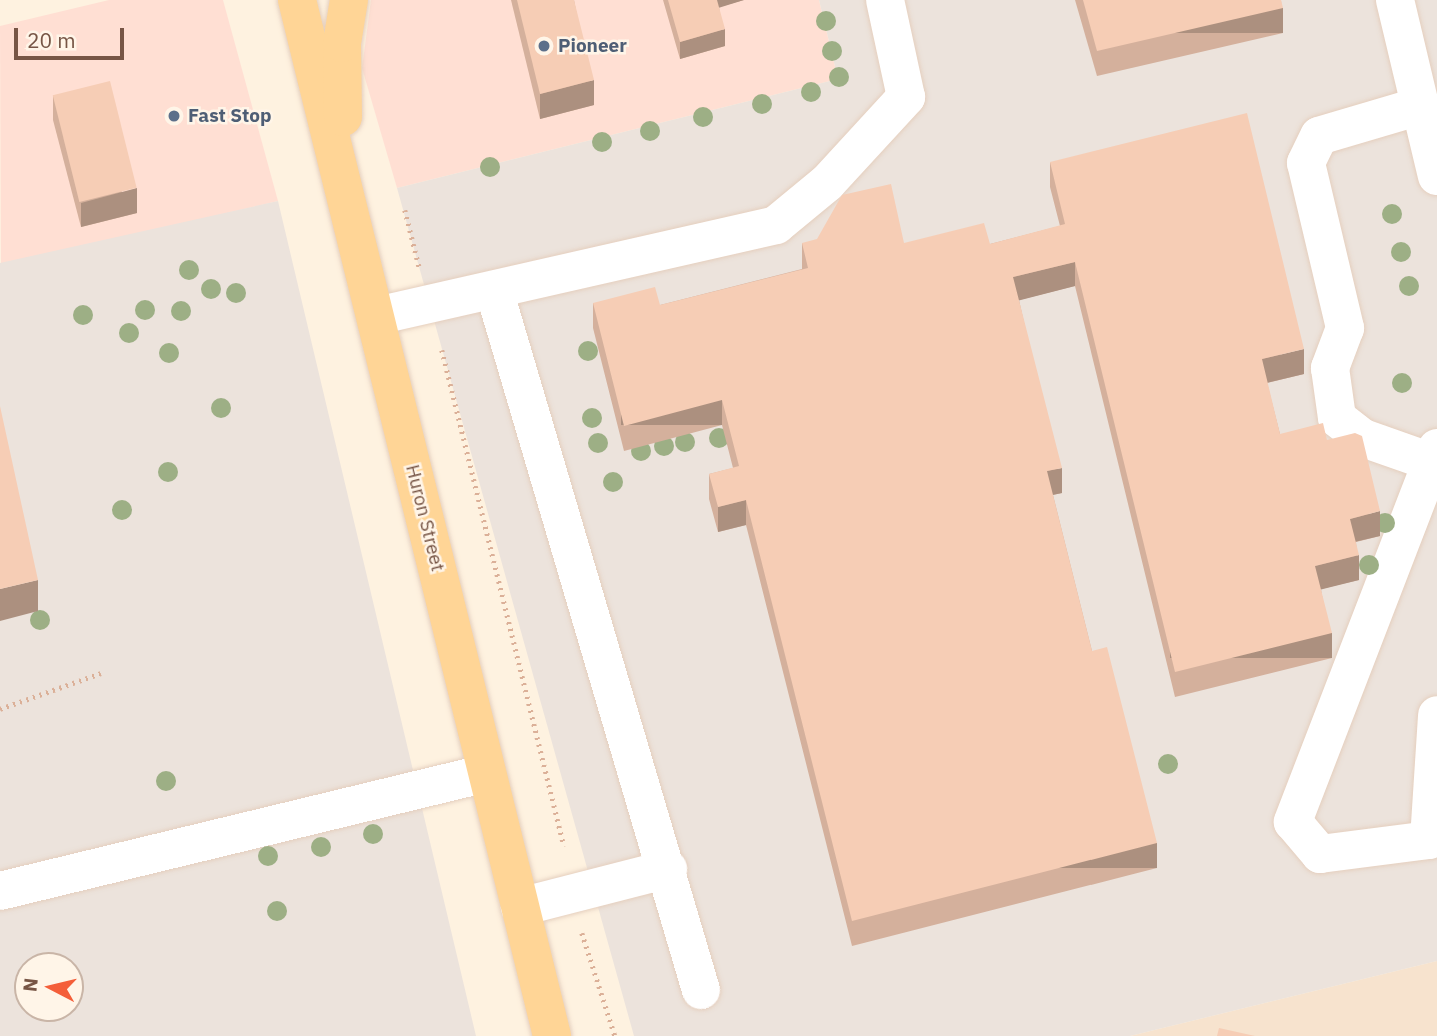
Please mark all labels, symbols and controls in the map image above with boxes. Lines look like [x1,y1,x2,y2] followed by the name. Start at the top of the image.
[18,14,128,58] scale bar
[27,26,76,54] text: 20 m
[558,35,627,57] place label: Pioneer
[536,38,552,54] marker: Pioneer
[188,105,272,127] place label: Fast Stop
[166,108,182,124] marker: Fast Stop
[401,462,449,574] street label: Huron Street
[14,952,84,1022] north arrow
[17,976,43,993] text: N

